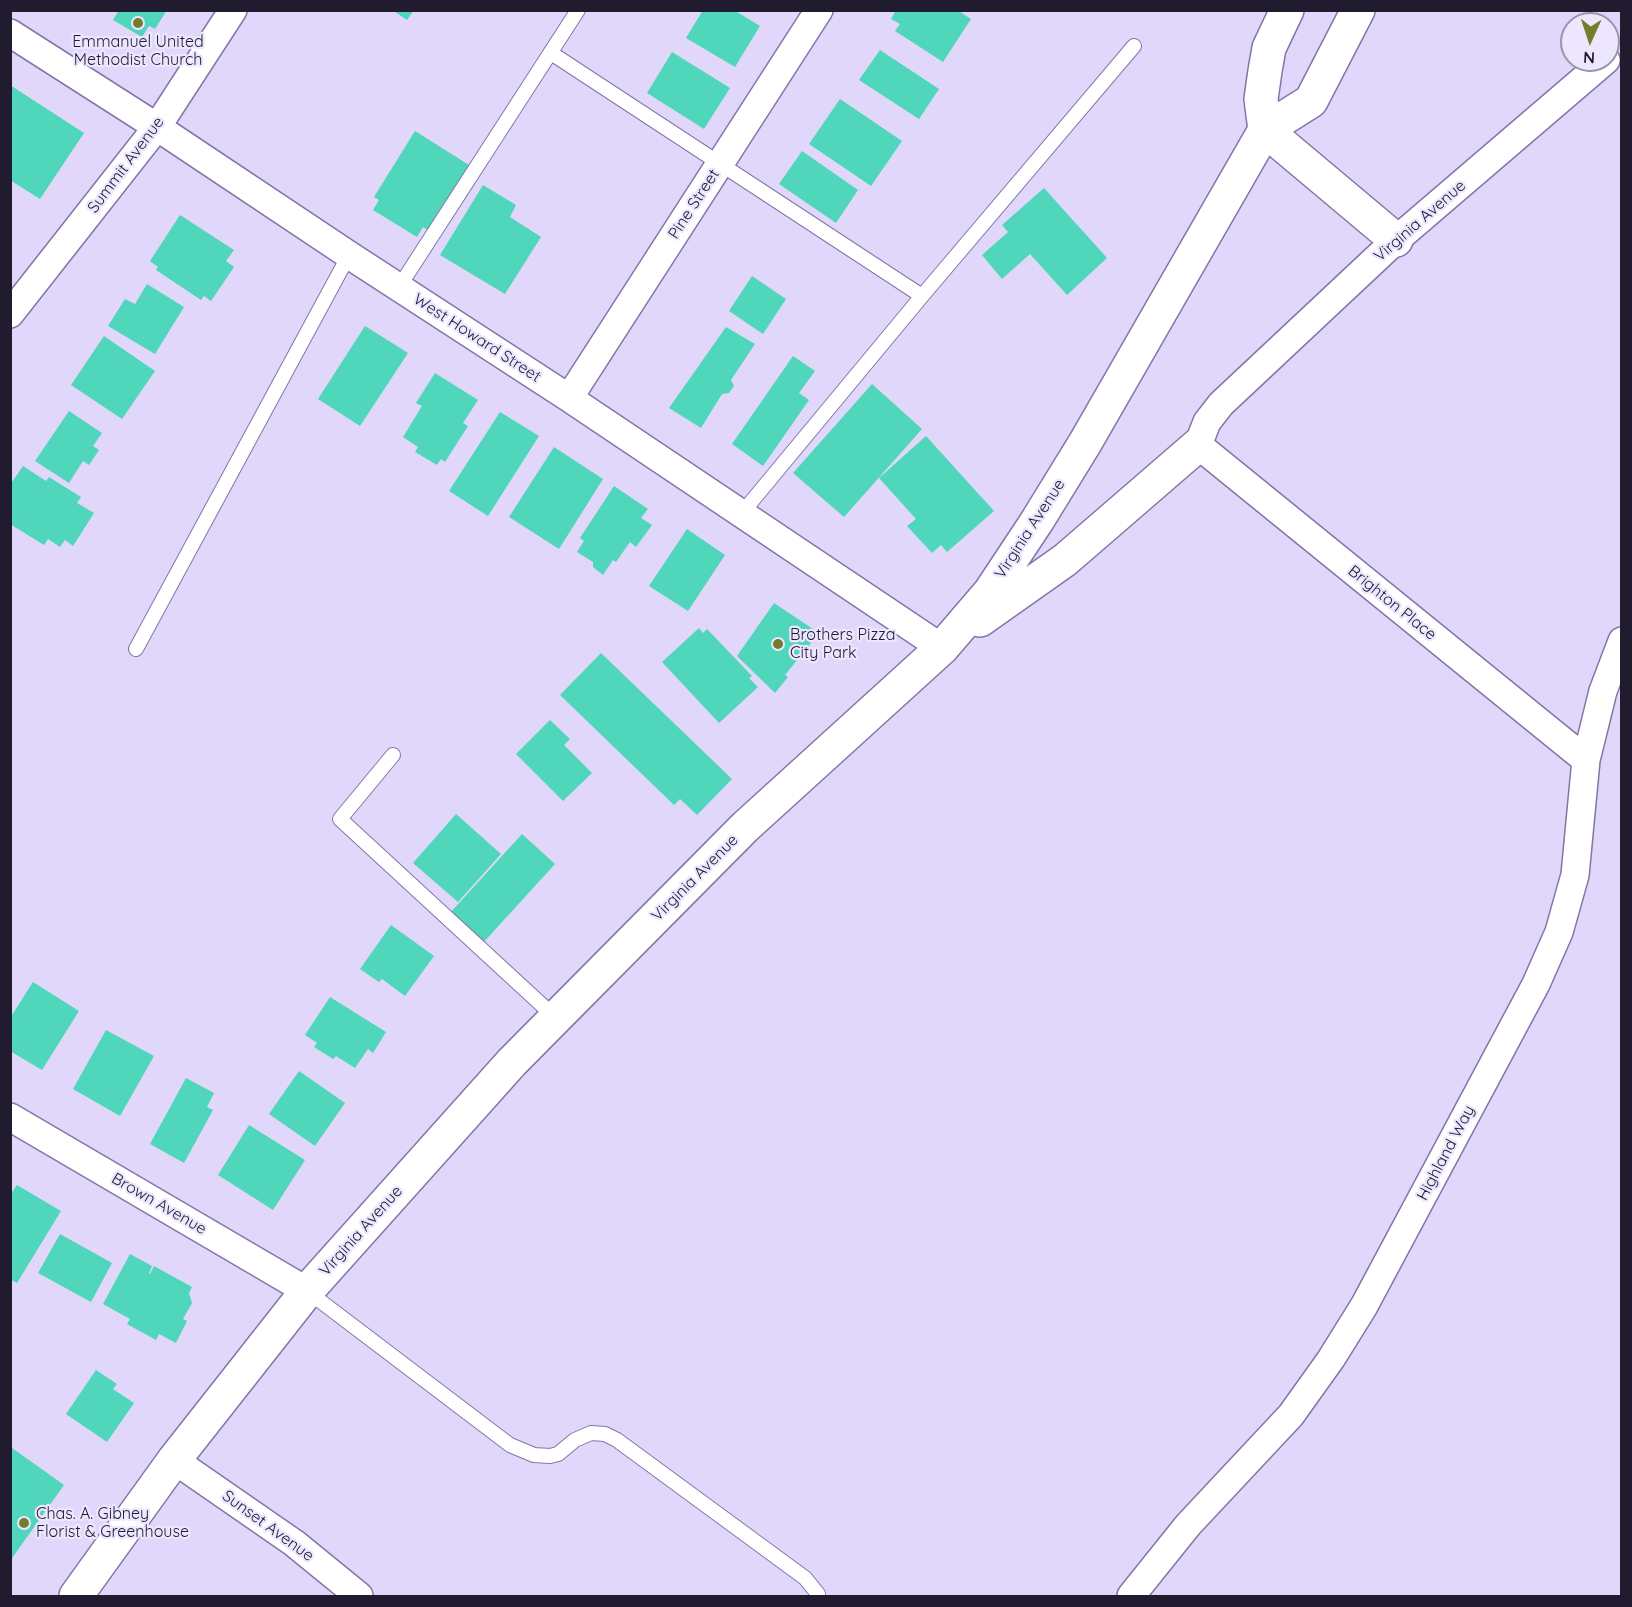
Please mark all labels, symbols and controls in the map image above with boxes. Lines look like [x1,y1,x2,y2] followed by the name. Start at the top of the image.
[1560,12,1620,72] north arrow
[131,16,145,30] marker: Emmanuel United Methodist Church
[72,32,204,70] place label: Emmanuel United Methodist Church
[1583,48,1596,68] text: N
[84,113,168,217] street label: Summit Avenue
[664,165,724,243] street label: Pine Street
[1370,176,1470,266] street label: Virginia Avenue
[410,290,544,386] street label: West Howard Street
[991,476,1069,582] street label: Virginia Avenue
[1344,562,1440,644] street label: Brighton Place
[790,625,895,663] place label: Brothers Pizza City Park
[771,637,785,651] marker: Brothers Pizza City Park
[648,831,742,925] street label: Virginia Avenue
[1413,1102,1479,1204] street label: Highland Way
[108,1169,210,1239] street label: Brown Avenue
[315,1182,407,1280] street label: Virginia Avenue
[219,1486,317,1566] street label: Sunset Avenue
[36,1504,189,1542] place label: Chas. A. Gibney Florist & Greenhouse
[17,1516,31,1530] marker: Chas. A. Gibney Florist & Greenhouse

